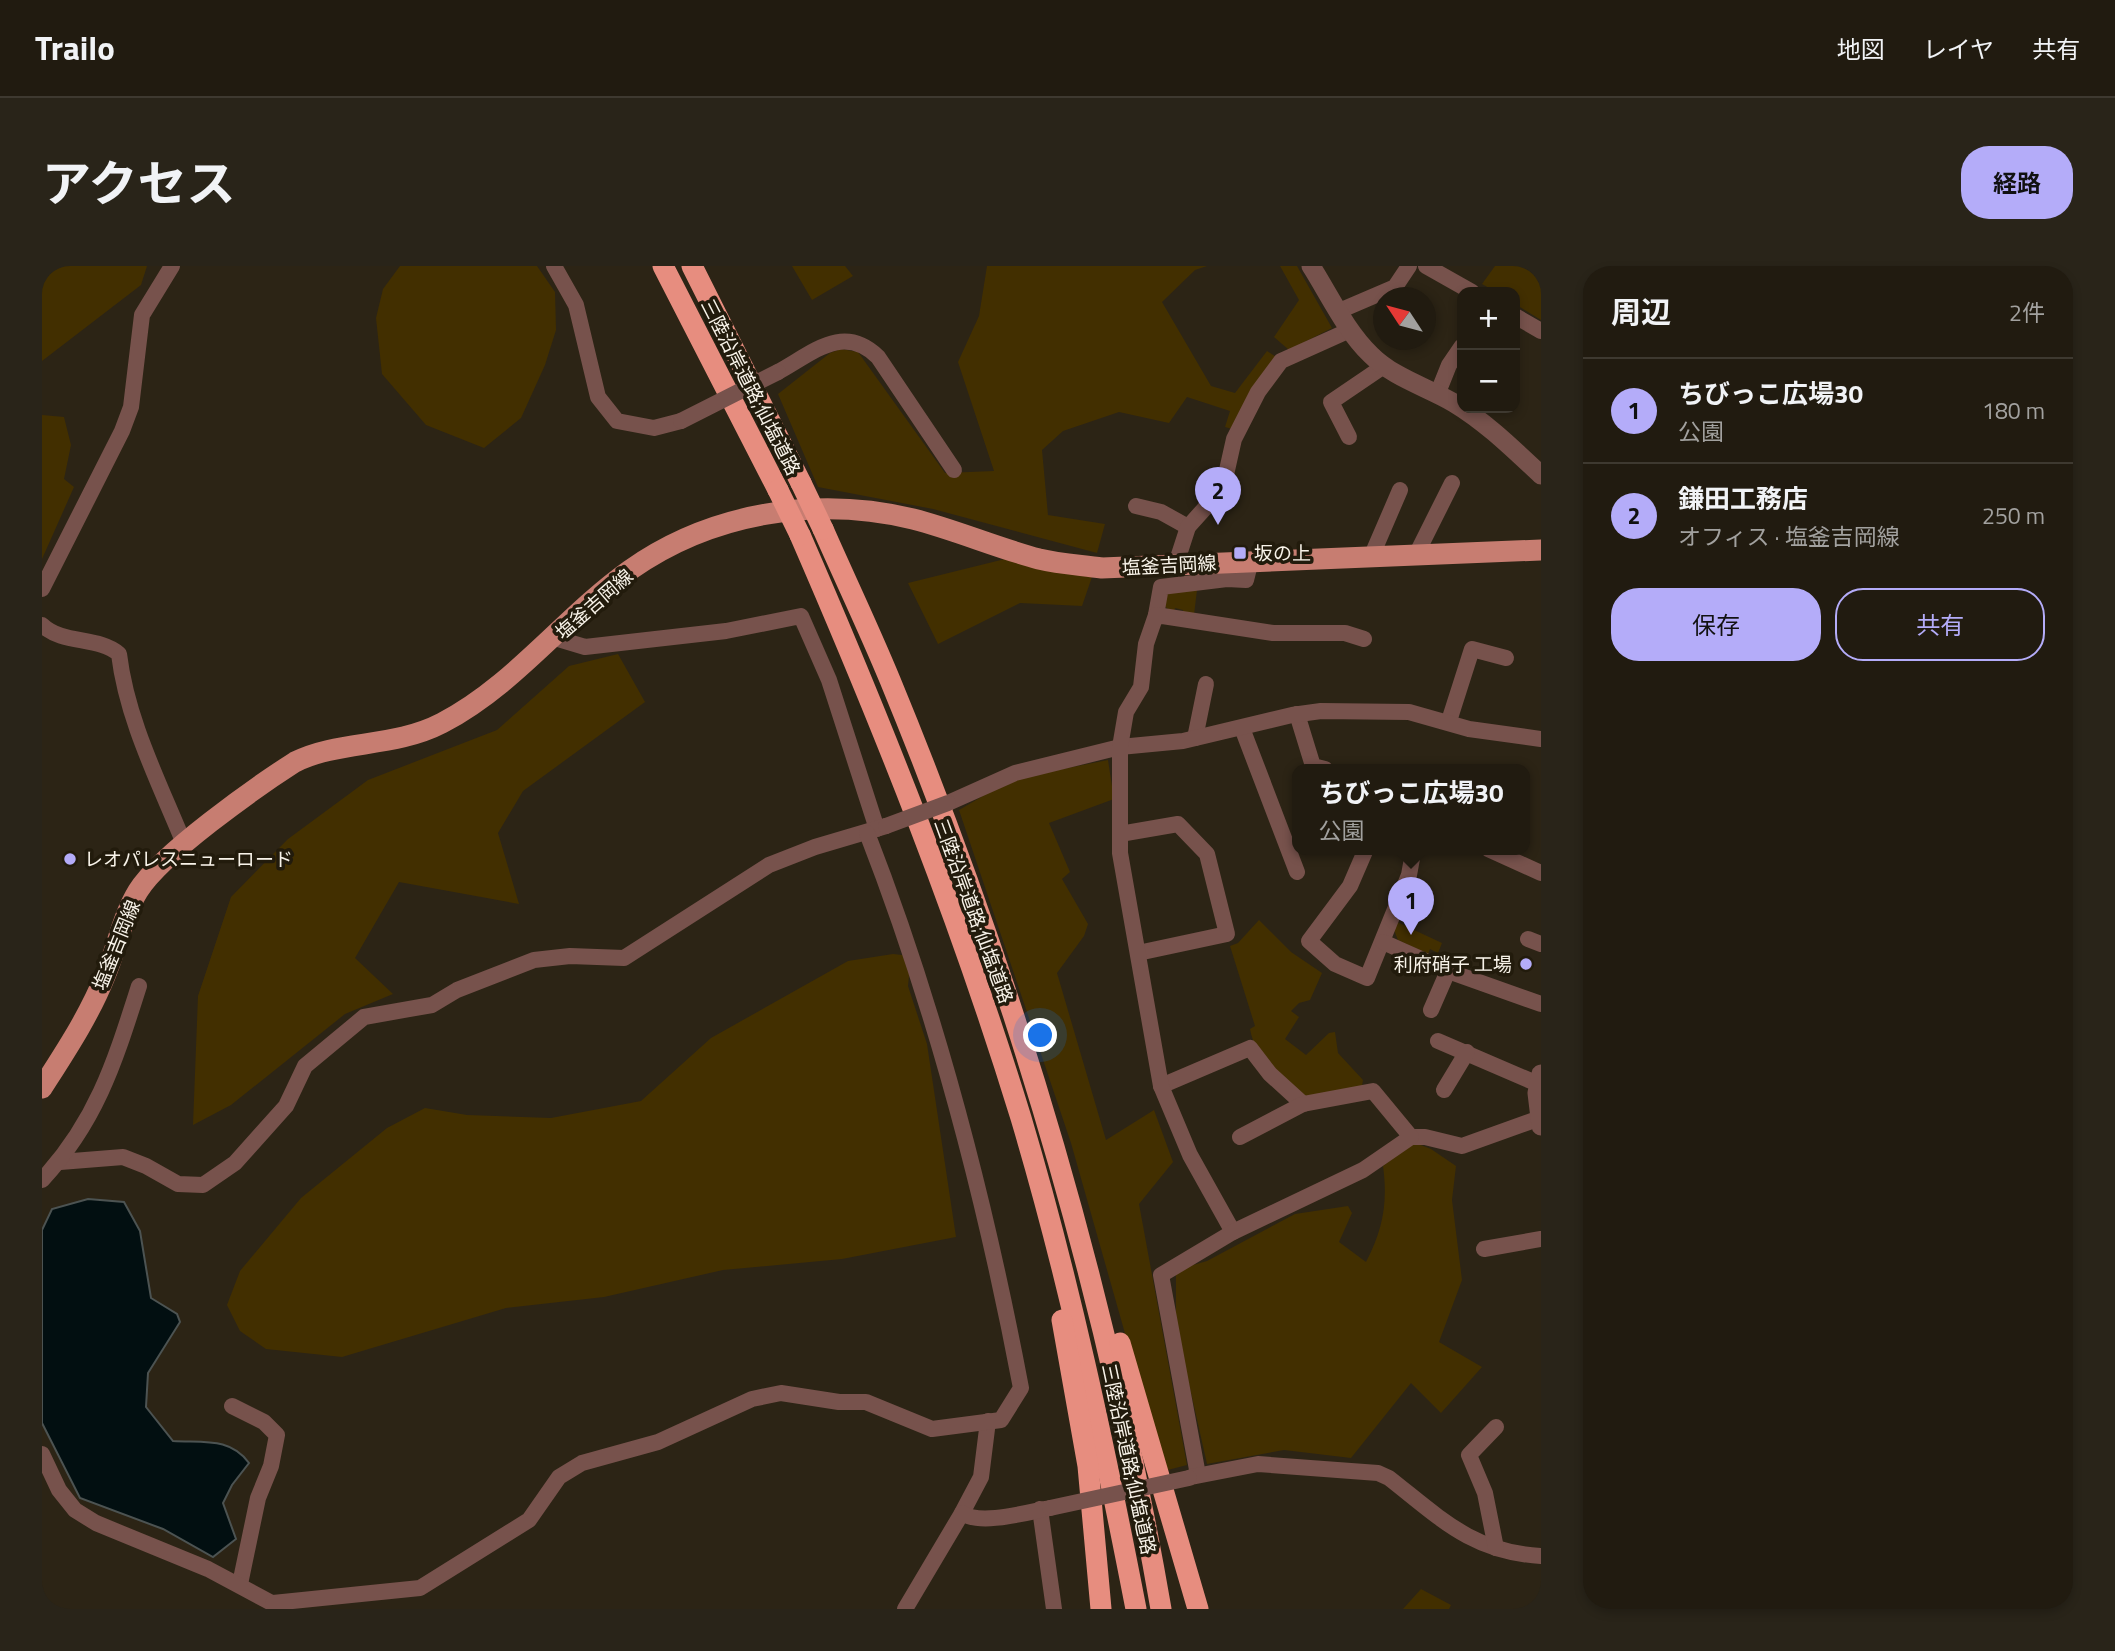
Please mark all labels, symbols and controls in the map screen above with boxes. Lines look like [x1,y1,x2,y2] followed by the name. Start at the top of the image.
[35,23,115,73] text: Trailo
[1837,31,1885,67] text: 地図
[1923,31,1994,67] text: レイヤ
[2032,31,2080,67] text: 共有
[42,145,236,220] text: アクセス
[1961,146,2073,219] button: 経路
[1373,287,1436,350] north arrow
[1457,287,1520,413] map controls
[1457,287,1520,350] button: +
[1611,289,1671,335] text: 周辺
[694,293,809,480] street label: 三陸沿岸道路;仙塩道路
[2009,295,2045,330] text: 2件
[1457,350,1520,413] button: −
[1678,374,1863,413] text: ちびっこ広場30
[1628,393,1640,428] text: 1
[1982,393,2045,428] text: 180 m
[1678,414,1724,449] text: 公園
[1195,467,1241,525] pin: 2
[1678,479,1808,518] text: 鎌田工務店
[1628,498,1640,533] text: 2
[1982,498,2045,533] text: 250 m
[1678,519,1900,554] text: オフィス · 塩釜吉岡線
[1254,538,1311,567] place label: 坂の上
[1232,545,1248,561] marker: 坂の上
[1121,548,1217,581] street label: 塩釜吉岡線
[548,562,639,646] street label: 塩釜吉岡線
[1611,588,1821,661] button: 保存
[1835,588,2045,661] button: 共有
[1292,764,1530,855] popup
[1318,773,1504,812] text: ちびっこ広場30
[1318,813,1364,848] text: 公園
[928,814,1021,1007] street label: 三陸沿岸道路;仙塩道路
[84,844,293,873] place label: レオパレスニューロード
[62,851,78,867] marker: レオパレスニューロード
[1388,877,1434,935] pin: 1
[84,895,147,994] street label: 塩釜吉岡線
[1394,949,1512,978] place label: 利府硝子 工場
[1518,956,1534,972] marker: 利府硝子 工場
[1023,1018,1057,1052] your location
[1095,1361,1164,1557] street label: 三陸沿岸道路;仙塩道路

